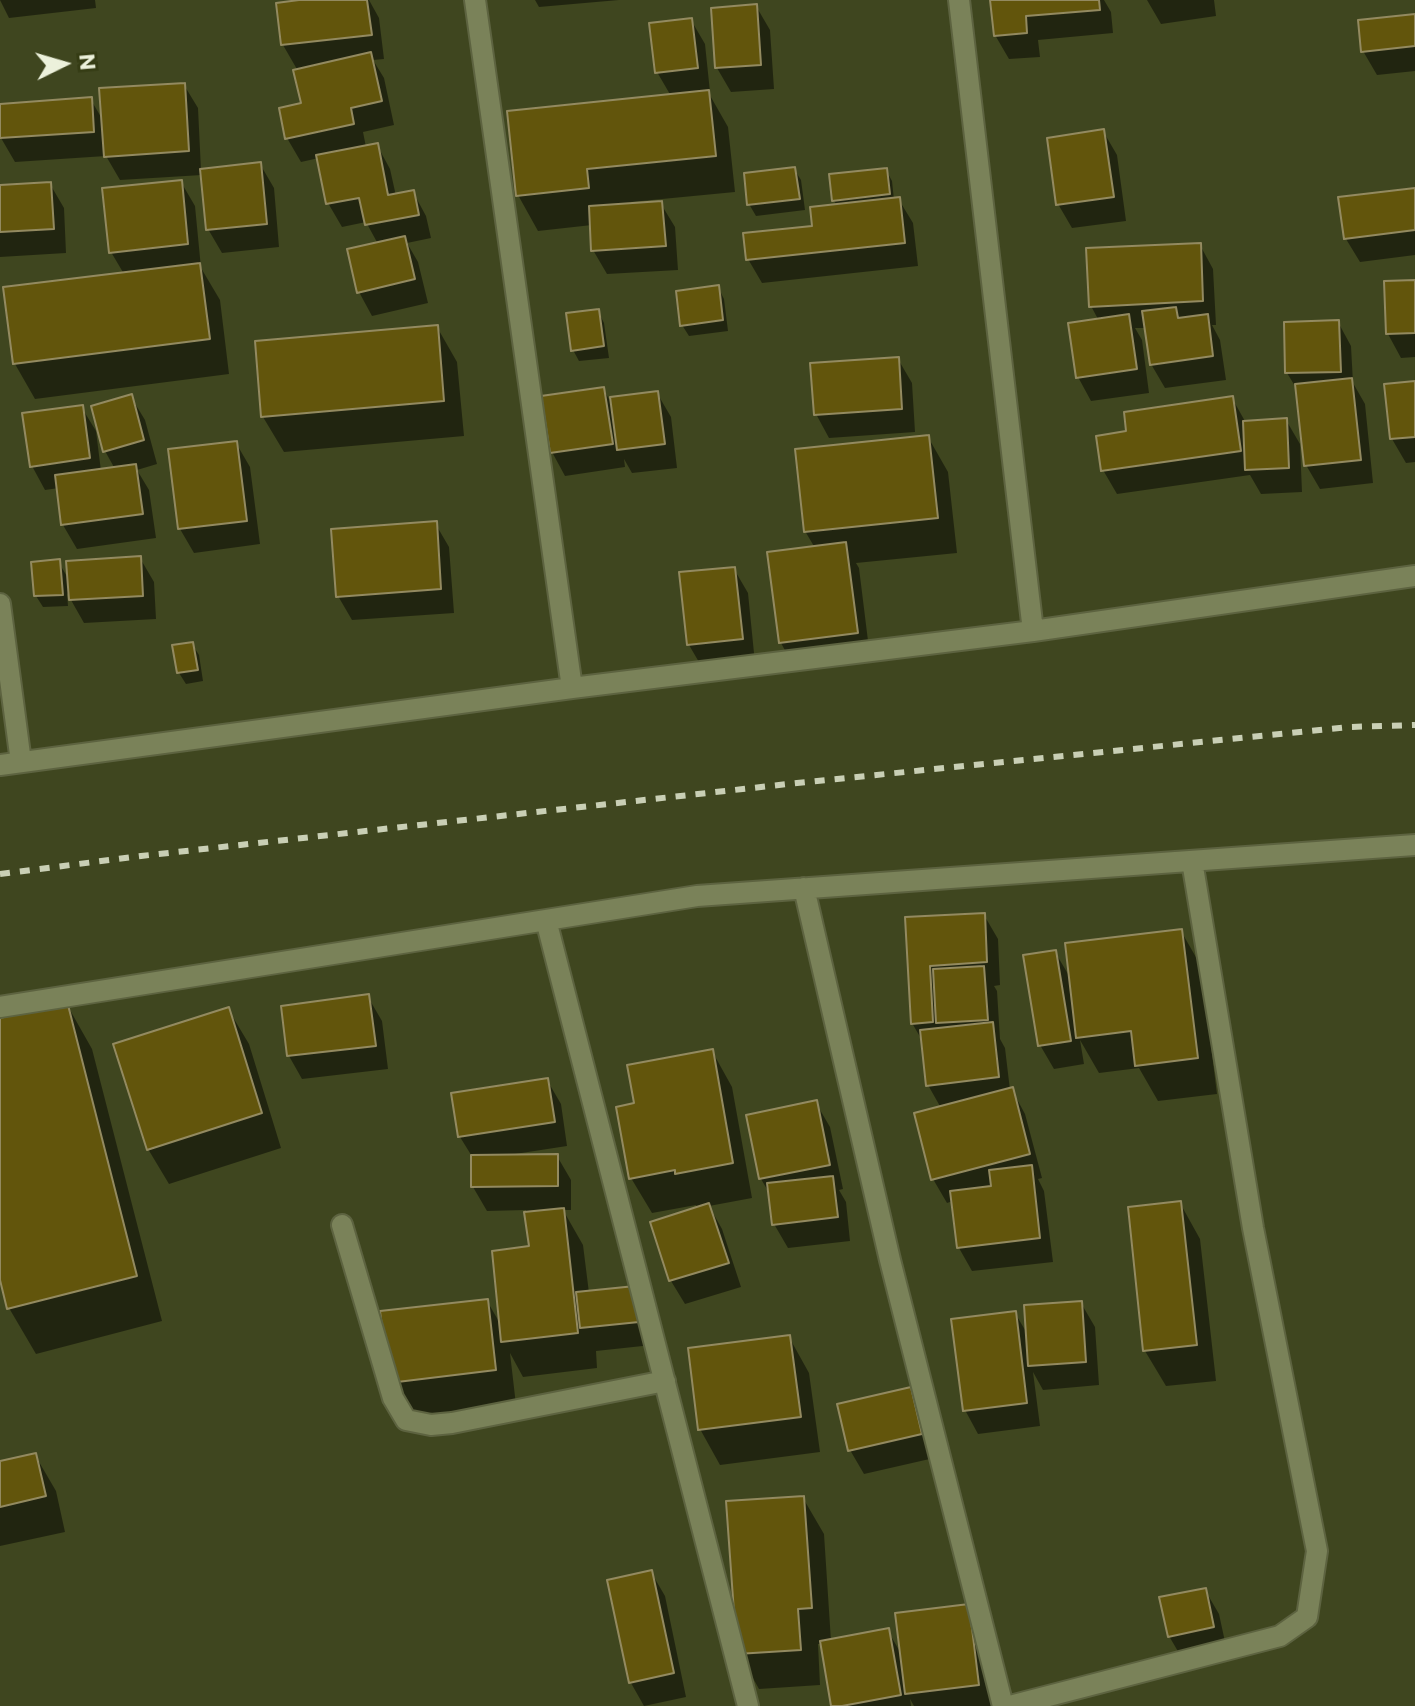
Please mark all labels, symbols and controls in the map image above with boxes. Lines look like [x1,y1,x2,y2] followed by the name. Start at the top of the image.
[24,24,104,104] north arrow
[74,52,103,71] text: N

